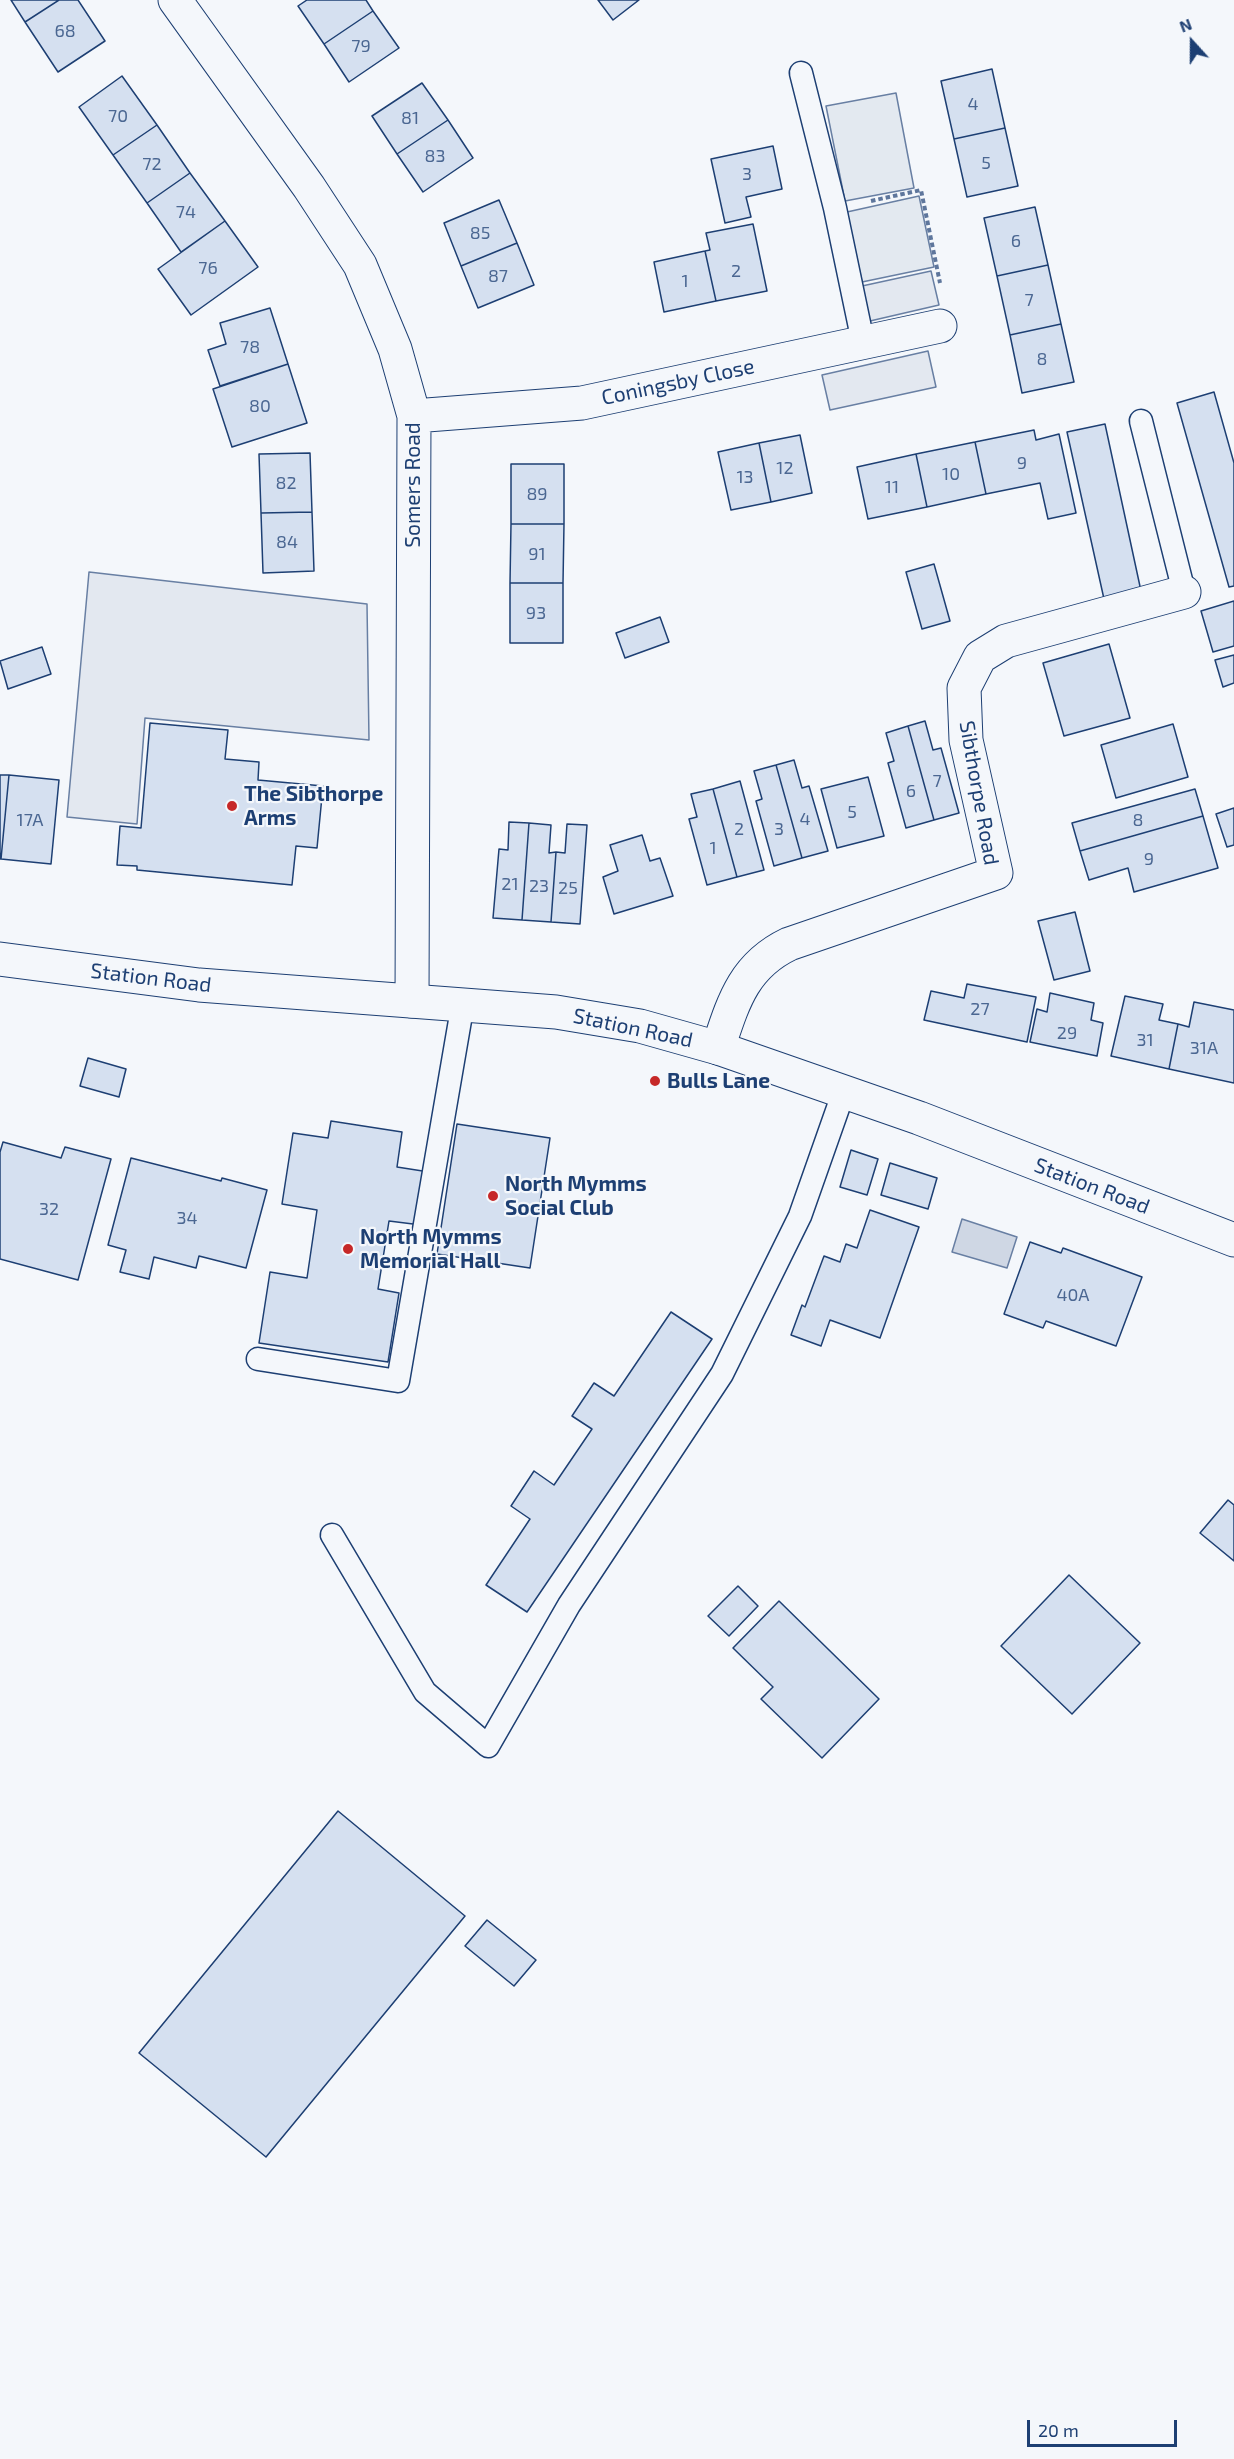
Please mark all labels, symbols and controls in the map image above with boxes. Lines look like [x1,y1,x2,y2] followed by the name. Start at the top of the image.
[1162,12,1222,72] north arrow
[1177,14,1194,36] text: N
[54,20,76,42] house number: 68
[351,35,371,57] house number: 79
[967,93,979,115] house number: 4
[108,105,128,127] house number: 70
[401,107,419,129] house number: 81
[425,145,445,167] house number: 83
[981,152,991,174] house number: 5
[142,153,162,175] house number: 72
[742,163,752,185] house number: 3
[176,201,196,223] house number: 74
[470,222,490,244] house number: 85
[1011,230,1021,252] house number: 6
[198,257,218,279] house number: 76
[731,260,741,282] house number: 2
[488,265,508,287] house number: 87
[681,270,689,292] house number: 1
[1024,289,1034,311] house number: 7
[240,336,260,358] house number: 78
[1037,348,1047,370] house number: 8
[599,353,757,411] street label: Coningsby Close
[249,395,271,417] house number: 80
[400,422,426,548] street label: Somers Road
[1017,452,1027,474] house number: 9
[776,457,794,479] house number: 12
[942,463,960,485] house number: 10
[736,466,754,488] house number: 13
[275,472,297,494] house number: 82
[885,476,899,498] house number: 11
[526,483,548,505] house number: 89
[276,531,298,553] house number: 84
[528,543,546,565] house number: 91
[526,602,546,624] house number: 93
[954,719,1004,867] street label: Sibthorpe Road
[932,770,942,792] house number: 7
[906,780,916,802] house number: 6
[244,781,383,831] place label: The Sibthorpe Arms
[225,799,239,813] marker: The Sibthorpe Arms
[847,801,857,823] house number: 5
[799,808,811,830] house number: 4
[17,809,43,831] house number: 17A
[1133,809,1143,831] house number: 8
[734,818,744,840] house number: 2
[774,818,784,840] house number: 3
[709,837,717,859] house number: 1
[1144,848,1154,870] house number: 9
[501,873,519,895] house number: 21
[529,875,549,897] house number: 23
[558,877,578,899] house number: 25
[89,958,213,998] street label: Station Road
[970,998,990,1020] house number: 27
[571,1003,695,1053] street label: Station Road
[1057,1022,1077,1044] house number: 29
[1136,1029,1154,1051] house number: 31
[1190,1037,1218,1059] house number: 31A
[667,1068,770,1094] place label: Bulls Lane
[648,1074,662,1088] marker: Bulls Lane
[1031,1152,1153,1220] street label: Station Road
[505,1171,647,1221] place label: North Mymms Social Club
[486,1189,500,1203] marker: North Mymms Social Club
[39,1198,59,1220] house number: 32
[176,1207,198,1229] house number: 34
[360,1224,502,1274] place label: North Mymms Memorial Hall
[341,1242,355,1256] marker: North Mymms Memorial Hall
[1056,1284,1090,1306] house number: 40A
[1030,2408,1180,2446] scale bar
[1038,2419,1079,2441] text: 20 m

